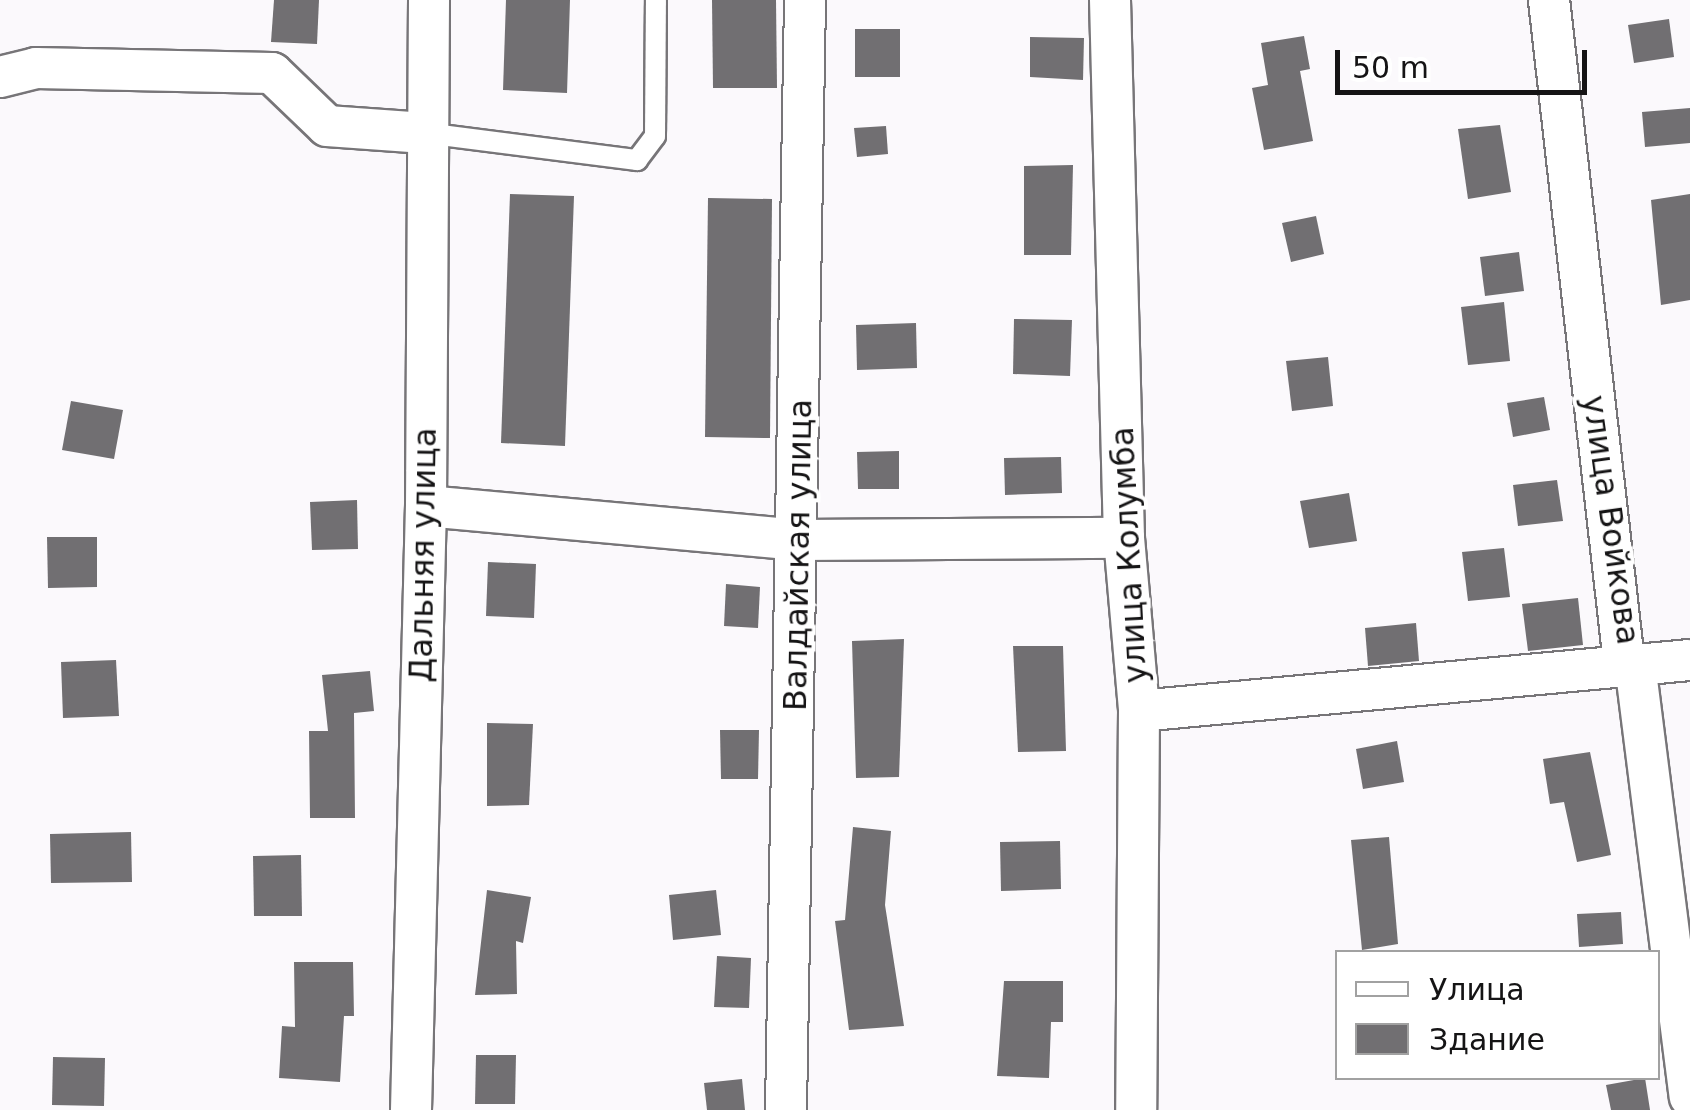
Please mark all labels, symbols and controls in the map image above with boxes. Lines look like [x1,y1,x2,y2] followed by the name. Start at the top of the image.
[1340,30,1592,92] scale bar
[1352,50,1429,85] text: 50 m
[1574,393,1648,647] street label: улица Войкова
[776,399,820,711] street label: Валдайская улица
[1103,426,1155,684] street label: улица Колумба
[402,427,444,683] street label: Дальняя улица
[1335,950,1660,1080] legend
[1429,972,1525,1007] text: Улица
[1429,1022,1545,1057] text: Здание

